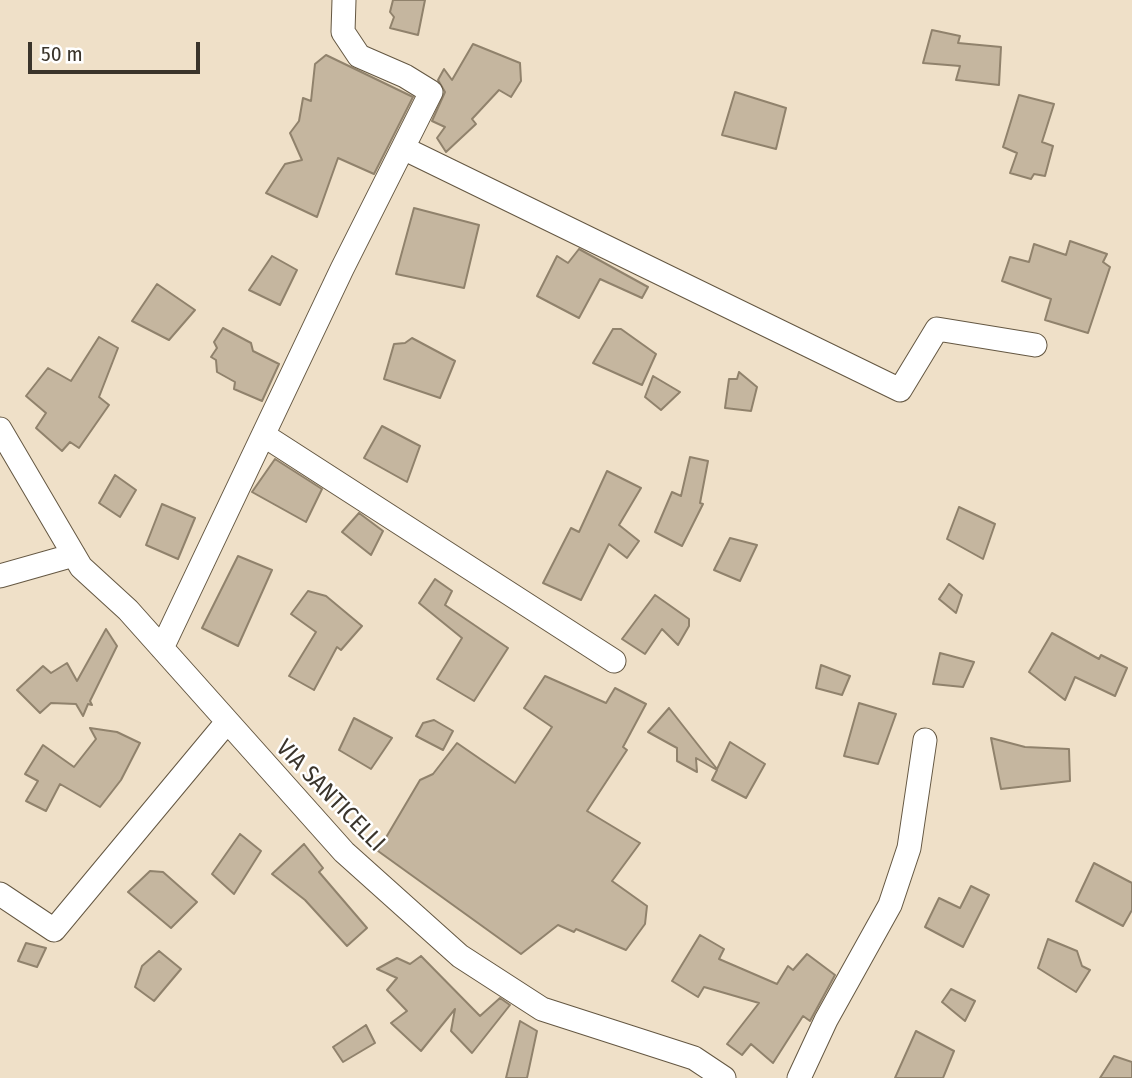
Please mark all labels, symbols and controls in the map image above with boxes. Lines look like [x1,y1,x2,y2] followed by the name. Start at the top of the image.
[32,28,203,72] scale bar
[41,41,83,67] text: 50 m
[270,734,390,858] street label: VIA SANTICELLI

